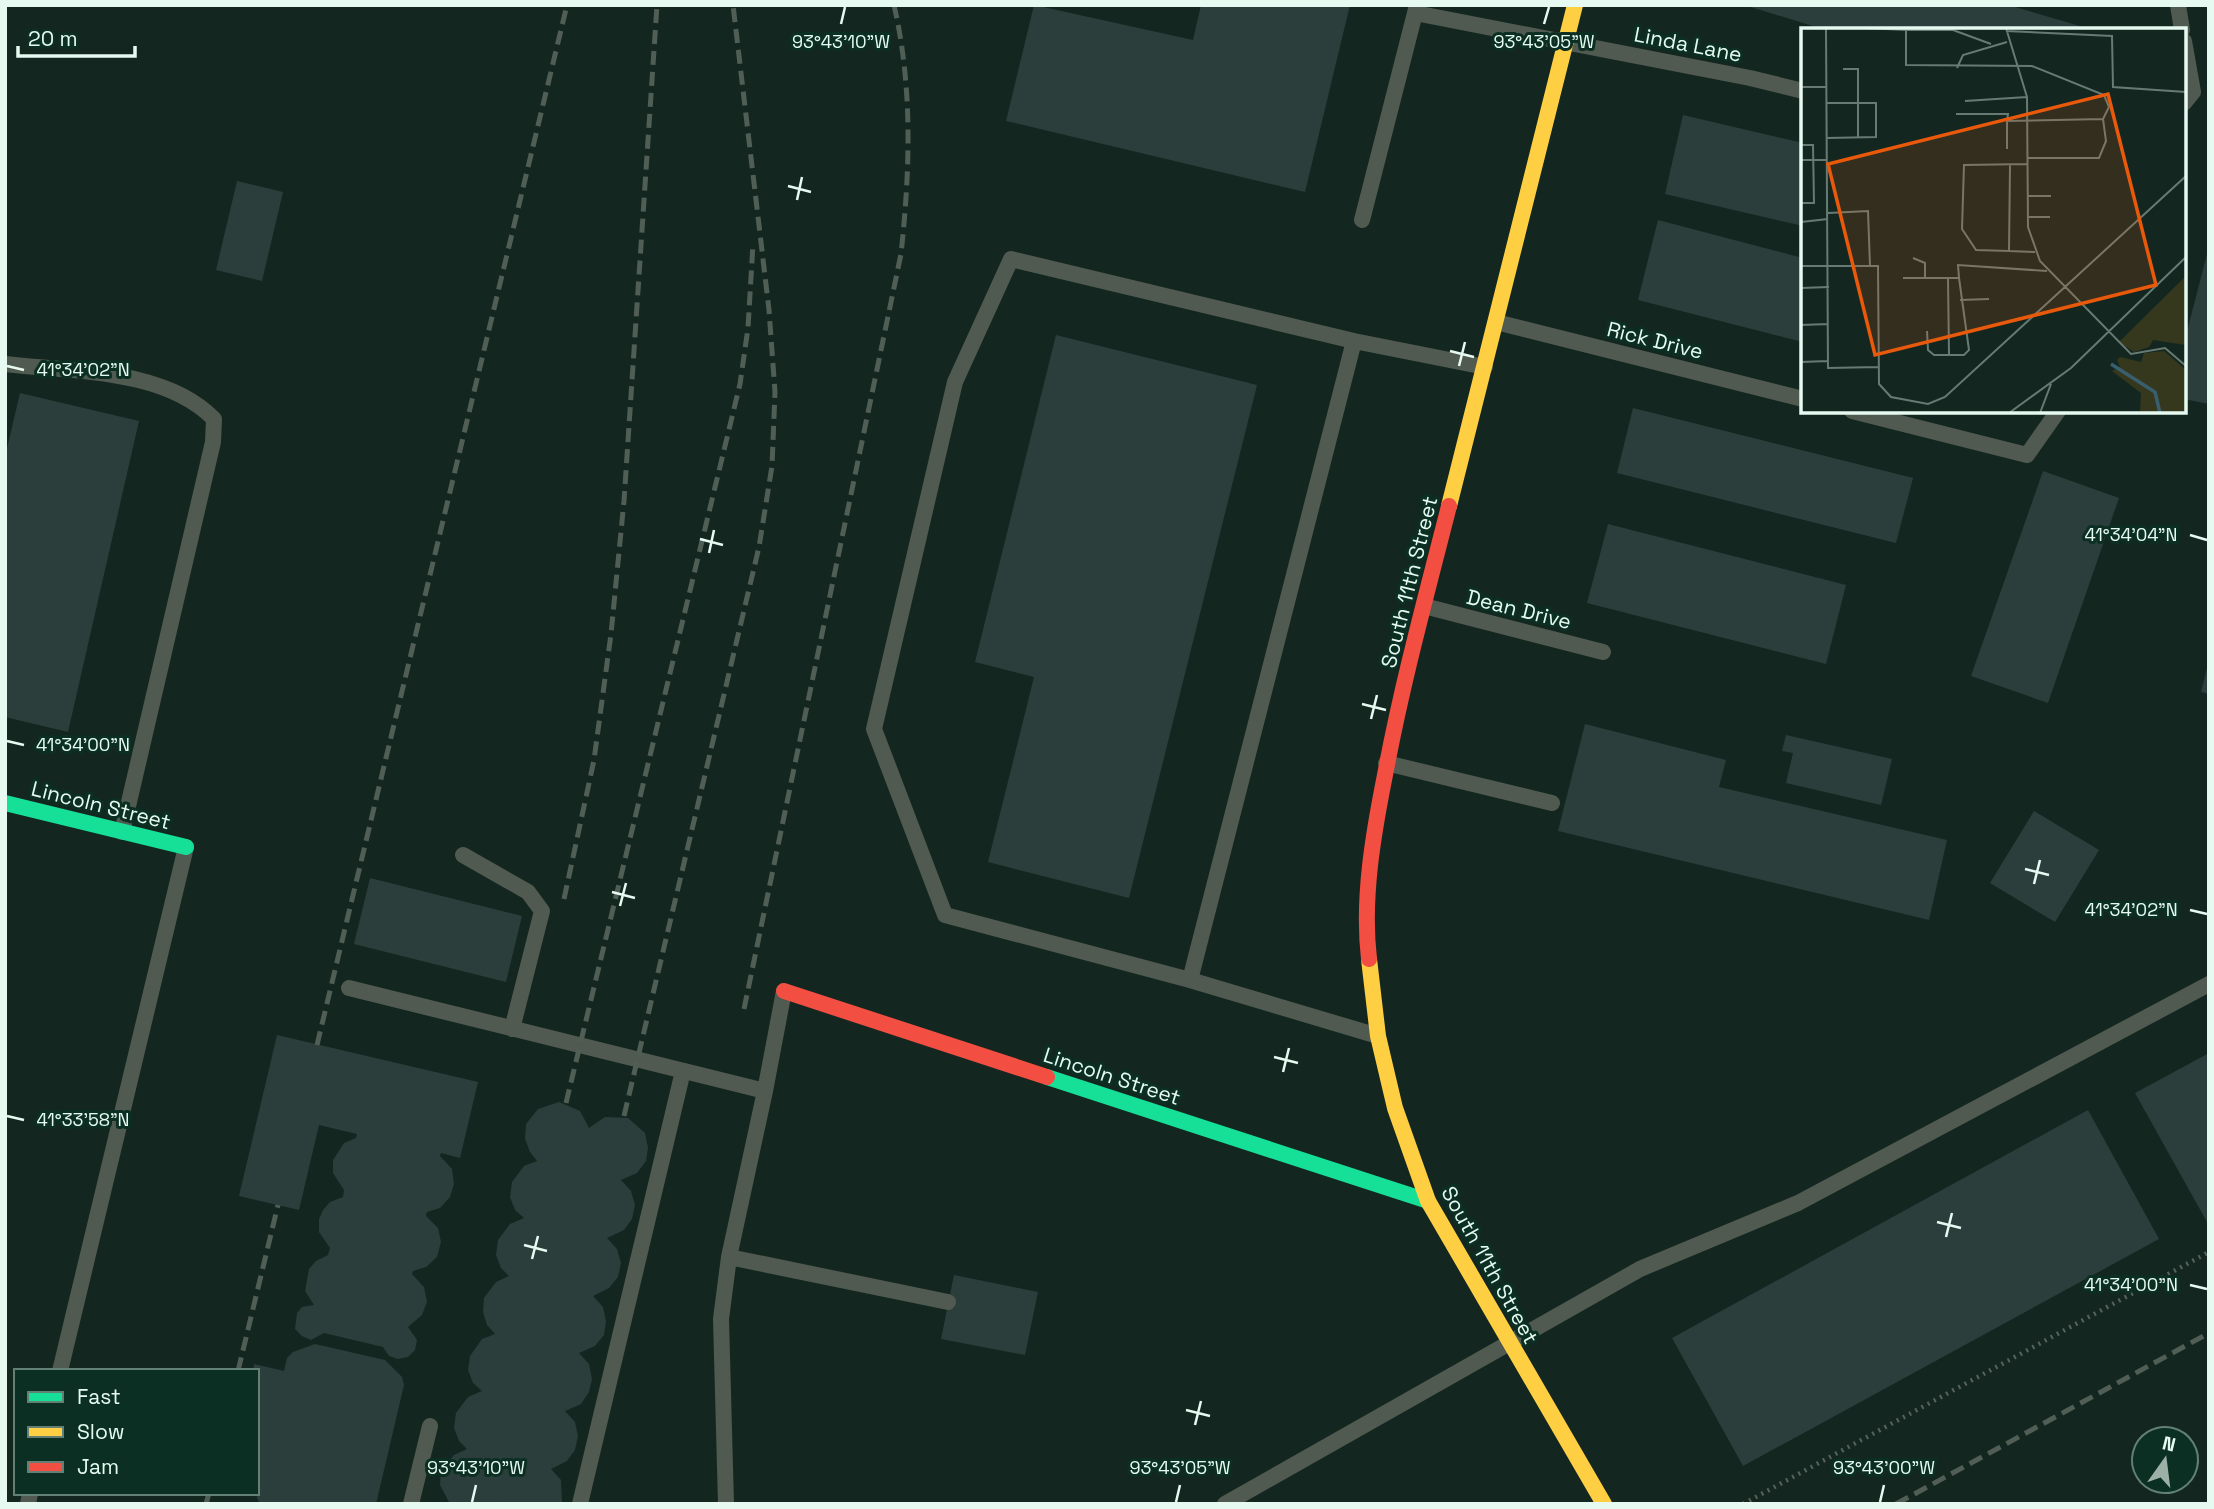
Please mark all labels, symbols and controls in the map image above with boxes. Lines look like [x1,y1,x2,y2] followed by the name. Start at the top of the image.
[18,14,135,58] scale bar
[1632,20,1744,68] street label: Linda Lane
[28,25,78,52] text: 20 m
[1801,28,2186,413] inset map
[792,30,890,53] text: 93°43'10"W
[1493,30,1595,53] text: 93°43'05"W
[1604,315,1706,365] street label: Rick Drive
[36,358,130,381] text: 41°34'02"N
[1375,493,1443,671] street label: South 11th Street
[2085,523,2177,546] text: 41°34'04"N
[1464,583,1574,635] street label: Dean Drive
[36,733,130,756] text: 41°34'00"N
[29,775,173,835] street label: Lincoln Street
[2084,898,2178,921] text: 41°34'02"N
[1040,1041,1184,1111] street label: Lincoln Street
[36,1108,130,1131] text: 41°33'58"N
[1435,1181,1545,1349] street label: South 11th Street
[2084,1273,2178,1296] text: 41°34'00"N
[14,1369,259,1495] legend
[77,1383,121,1410] text: Fast
[77,1418,125,1445] text: Slow
[2130,1425,2200,1495] north arrow
[2160,1430,2178,1458] text: N
[77,1453,119,1480] text: Jam
[427,1456,525,1479] text: 93°43'10"W
[1129,1456,1231,1479] text: 93°43'05"W
[1833,1456,1935,1479] text: 93°43'00"W

